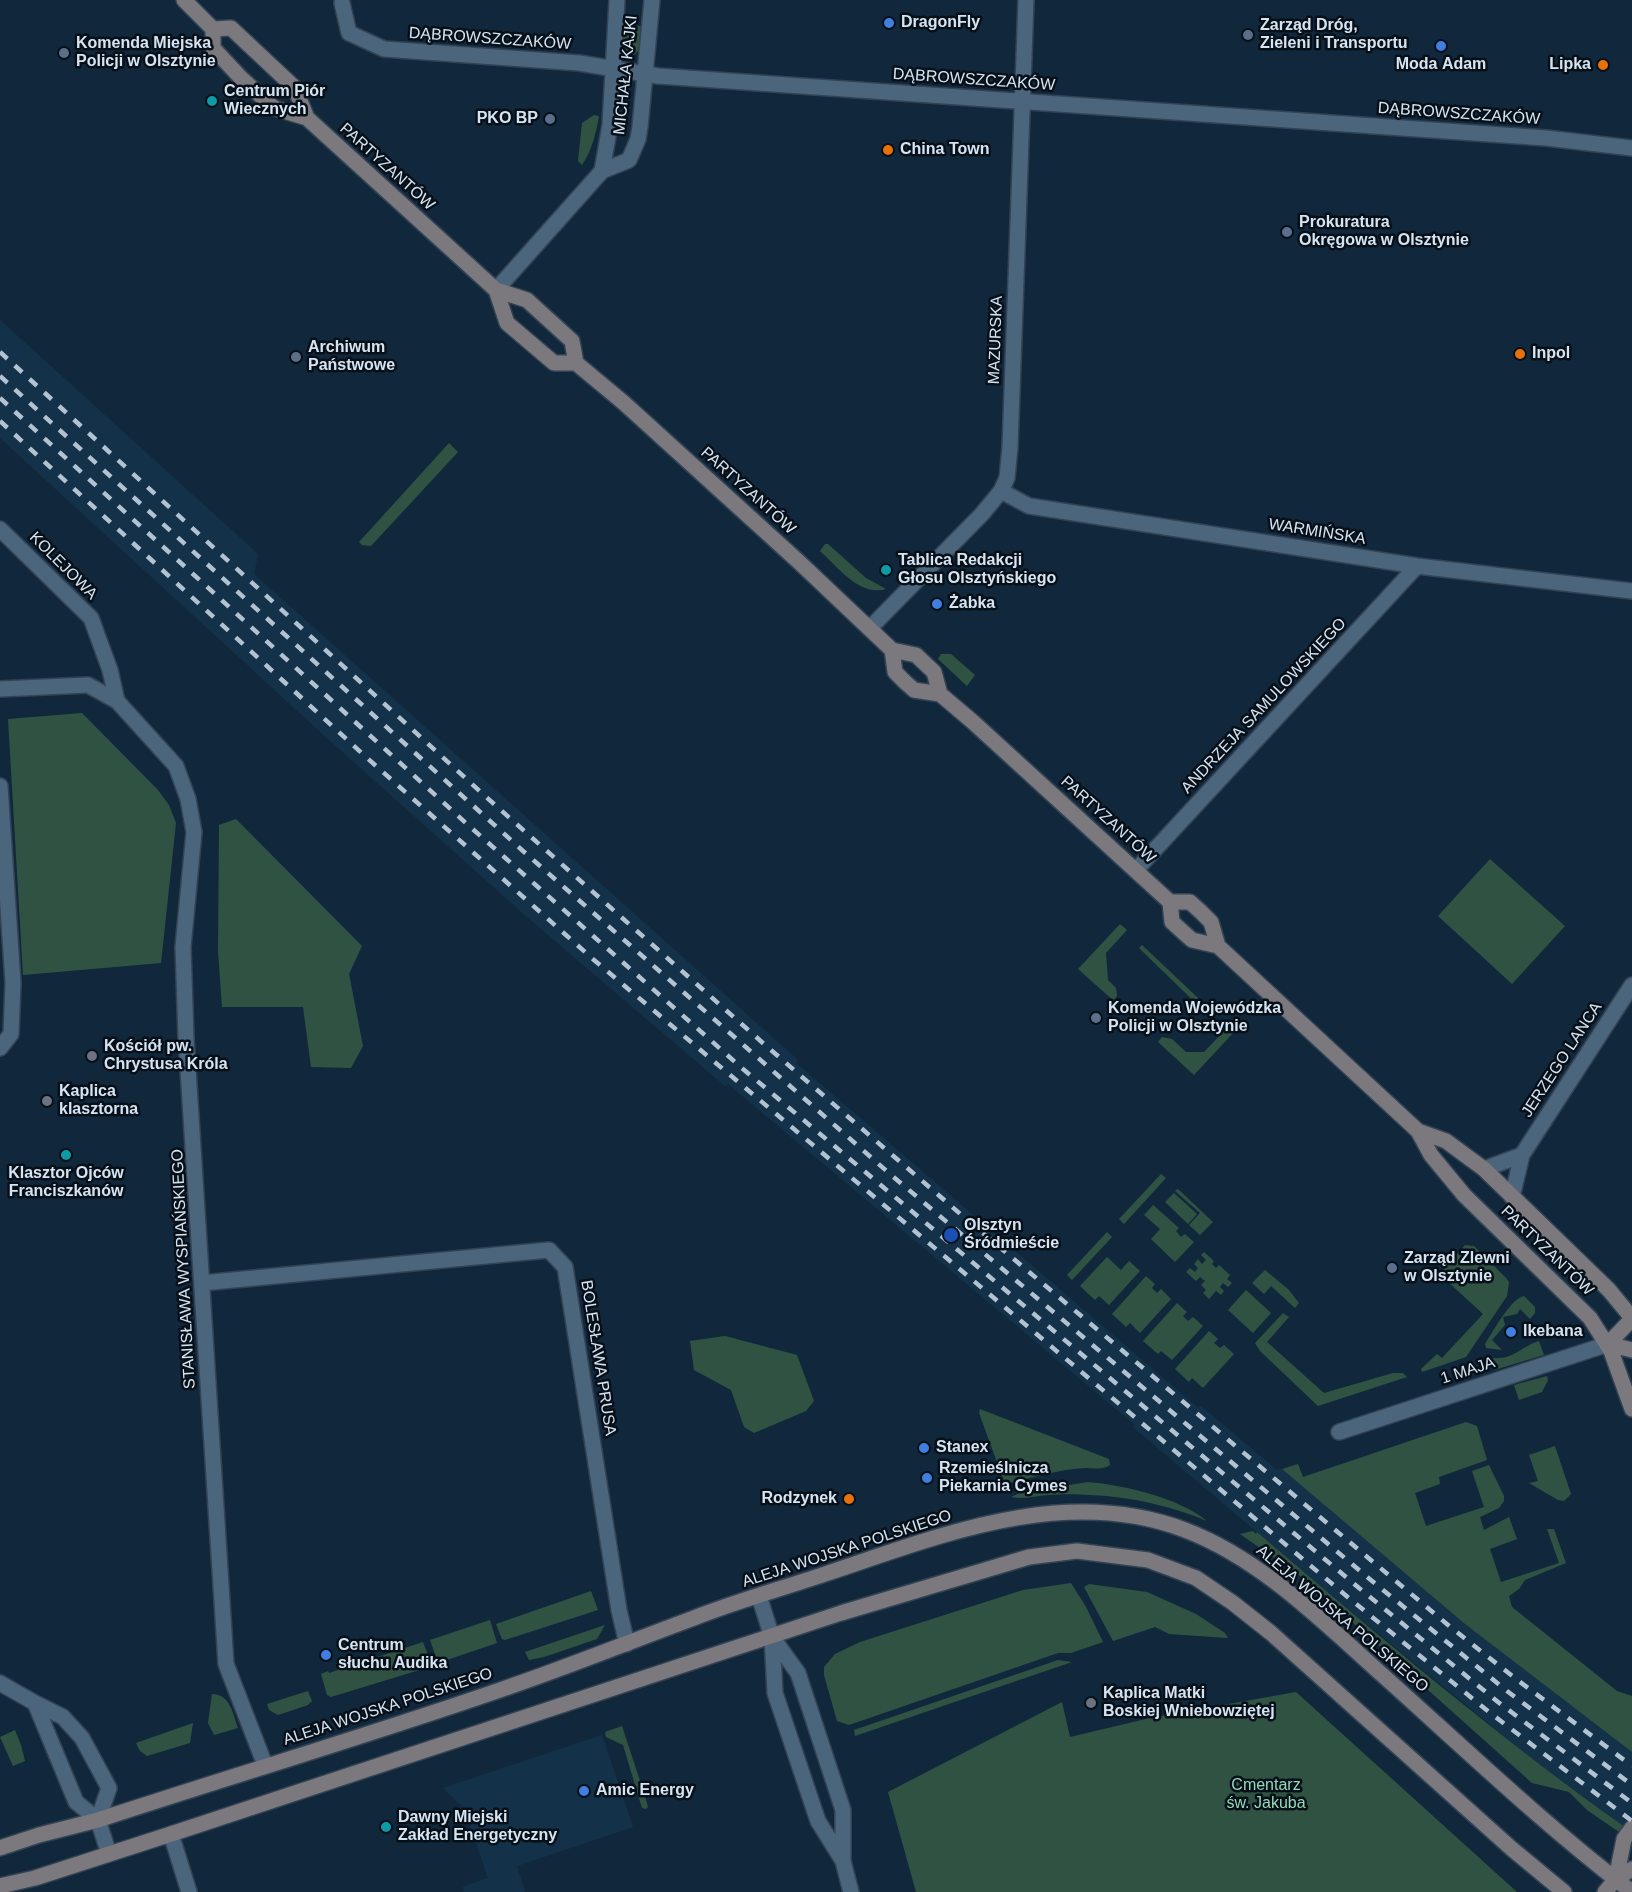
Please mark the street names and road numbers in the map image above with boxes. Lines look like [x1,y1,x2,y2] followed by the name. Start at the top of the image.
[610,14,642,136] street label: MICHAŁA KAJKI
[408,24,572,54] street label: DĄBROWSZCZAKÓW
[892,65,1056,95] street label: DĄBROWSZCZAKÓW
[1377,99,1541,129] street label: DĄBROWSZCZAKÓW
[336,119,438,215] street label: PARTYZANTÓW
[985,295,1007,385] street label: MAZURSKA
[697,443,799,539] street label: PARTYZANTÓW
[1267,515,1367,549] street label: WARMIŃSKA
[25,528,101,604] street label: KOLEJOWA
[1178,614,1350,798] street label: ANDRZEJA SAMULOWSKIEGO
[1057,772,1159,868] street label: PARTYZANTÓW
[1518,999,1606,1121] street label: JERZEGO LANCA
[168,1148,200,1390] street label: STANISŁAWA WYSPIAŃSKIEGO
[1497,1202,1597,1300] street label: PARTYZANTÓW
[576,1279,620,1437] street label: BOLESŁAWA PRUSA
[1438,1353,1498,1389] street label: 1 MAJA
[740,1506,954,1592] street label: ALEJA WOJSKA POLSKIEGO
[1252,1541,1432,1697] street label: ALEJA WOJSKA POLSKIEGO
[281,1664,495,1750] street label: ALEJA WOJSKA POLSKIEGO

